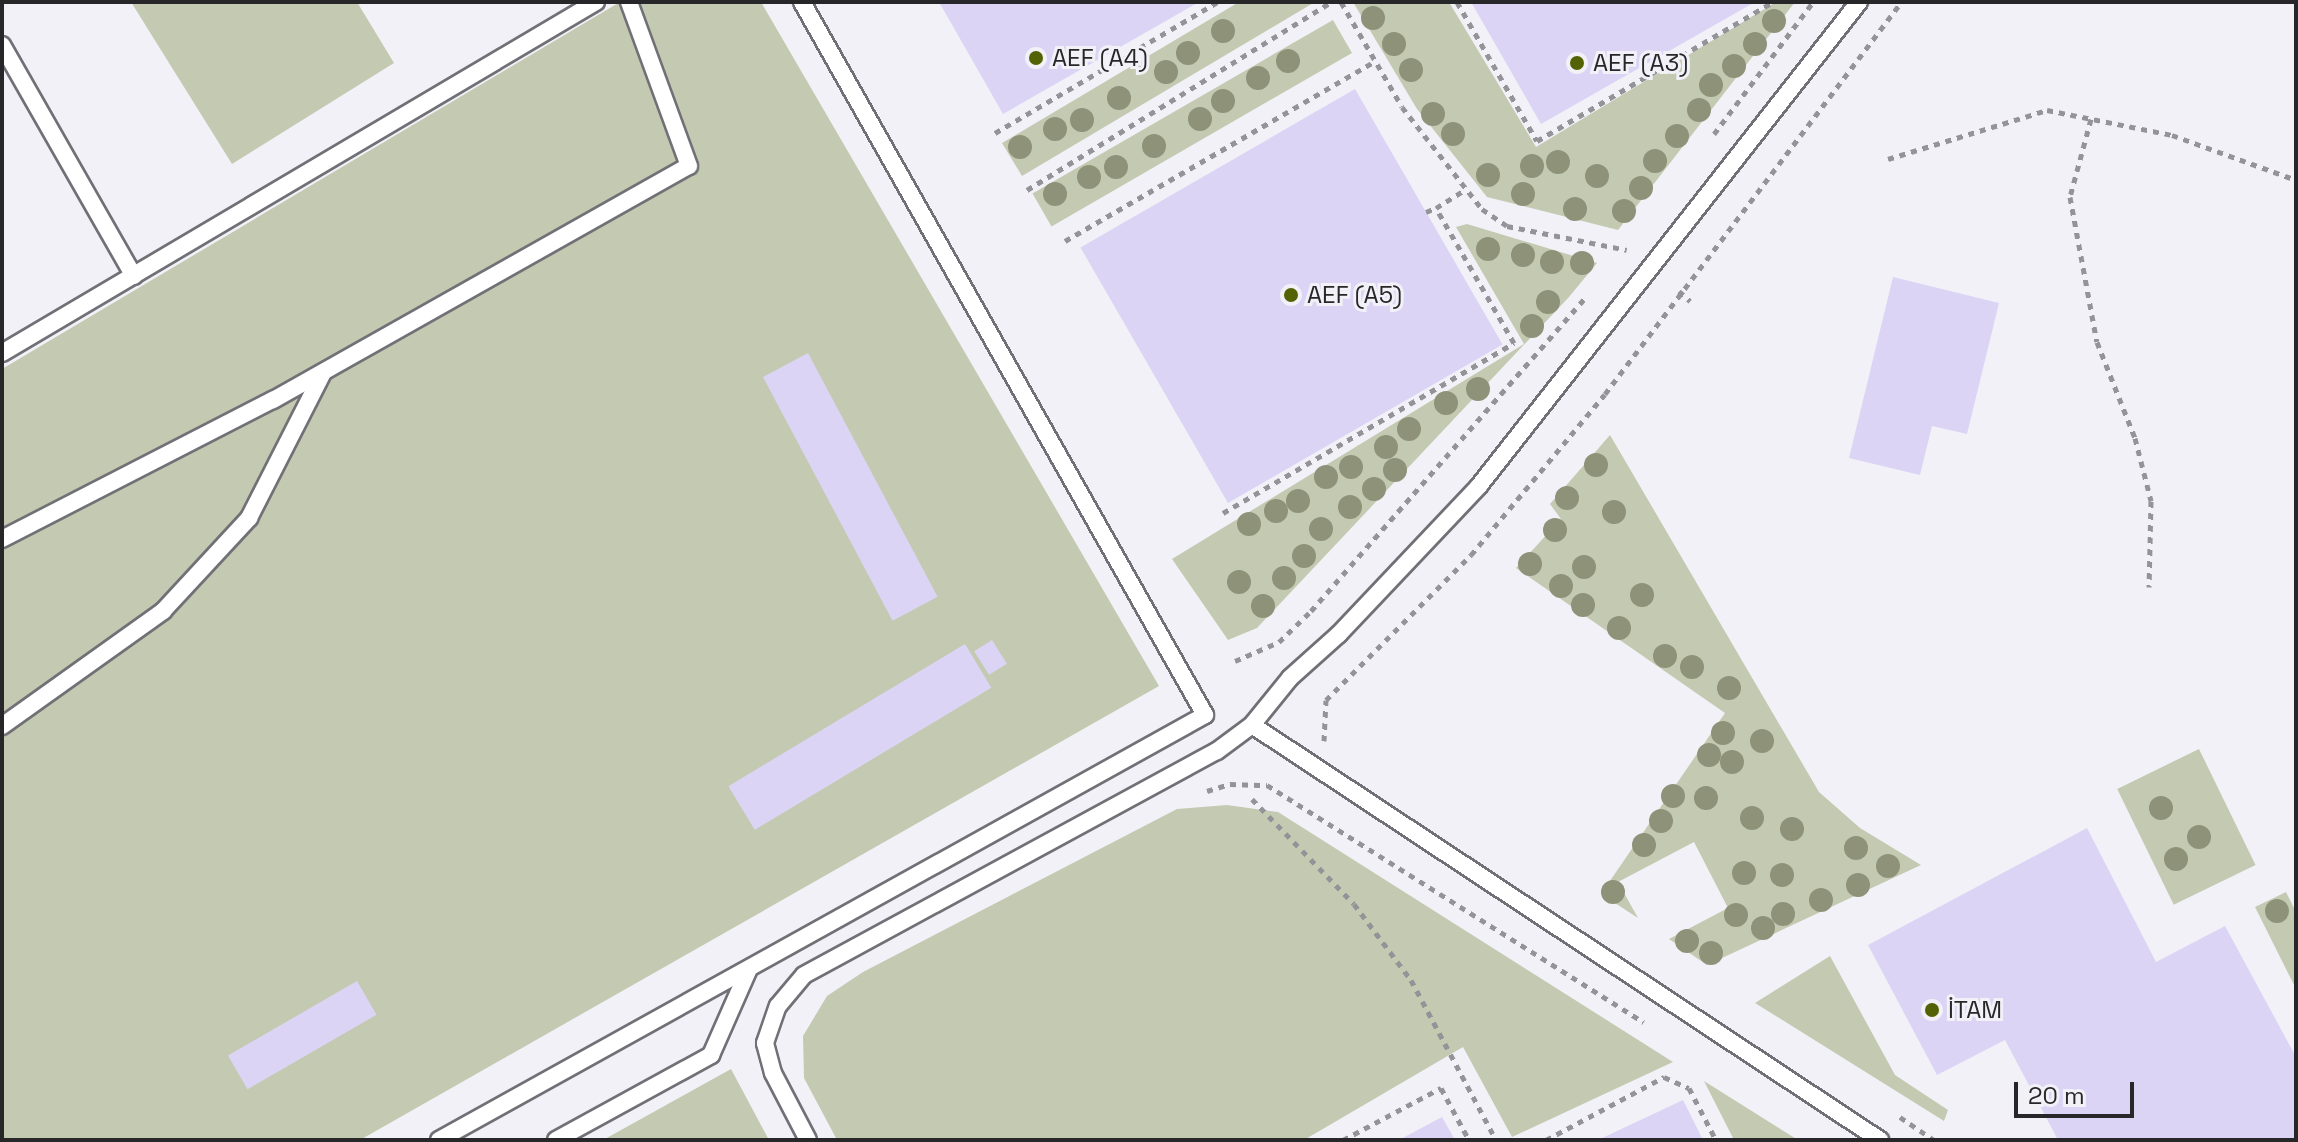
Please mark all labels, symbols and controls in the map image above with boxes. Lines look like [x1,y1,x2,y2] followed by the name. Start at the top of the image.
[1052,44,1148,72] place label: AEF (A4)
[1027,49,1045,67] marker: AEF (A4)
[1593,49,1688,77] place label: AEF (A3)
[1568,54,1586,72] marker: AEF (A3)
[1307,281,1402,309] place label: AEF (A5)
[1282,286,1300,304] marker: AEF (A5)
[1948,996,2002,1024] place label: İTAM
[1923,1001,1941,1019] marker: İTAM
[2018,1066,2138,1116] scale bar
[2028,1080,2085,1111] text: 20 m

